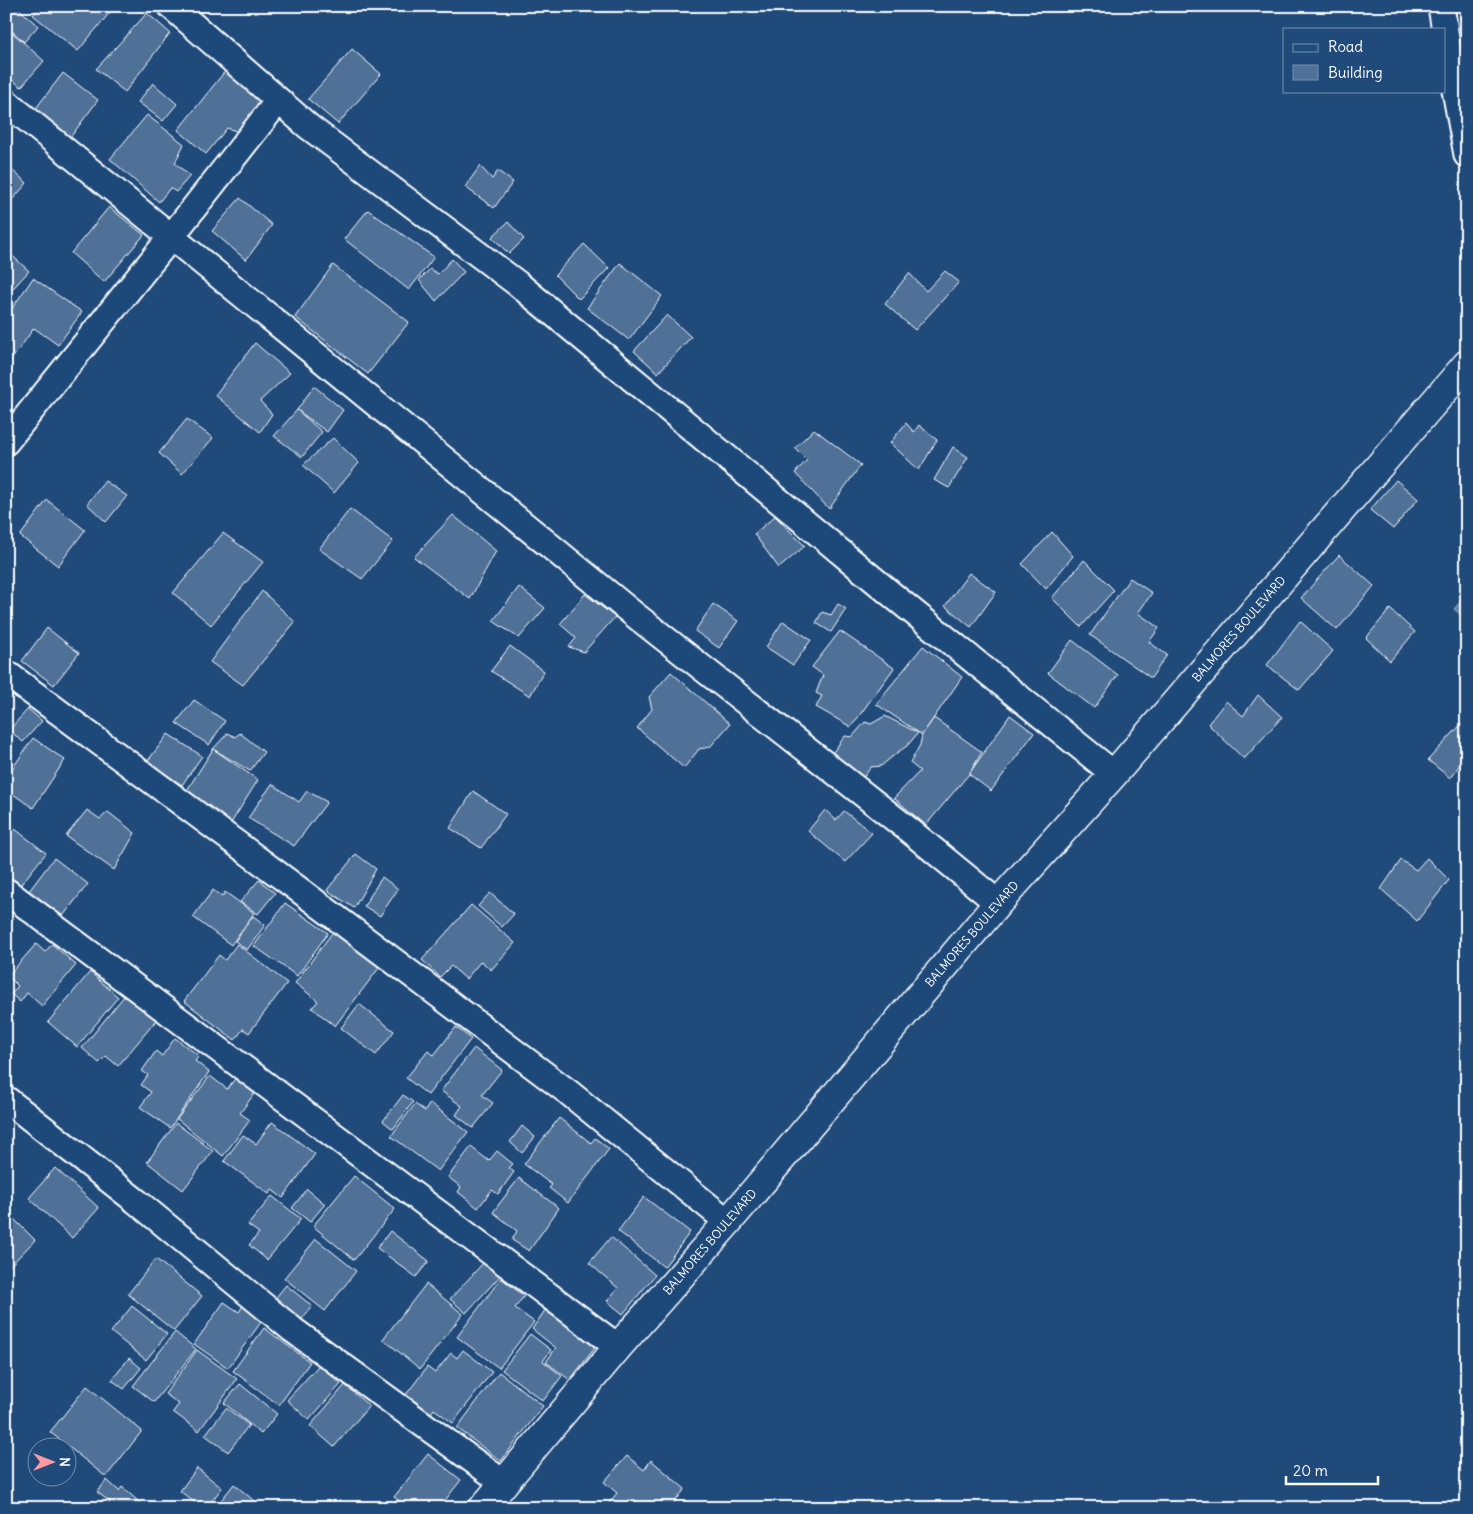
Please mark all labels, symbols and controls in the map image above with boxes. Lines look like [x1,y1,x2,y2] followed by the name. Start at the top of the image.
[1283,28,1446,92] legend
[1328,37,1363,56] text: Road
[1328,63,1383,82] text: Building
[1189,573,1289,685] street label: BALMORES BOULEVARD
[922,878,1022,990] street label: BALMORES BOULEVARD
[660,1186,760,1298] street label: BALMORES BOULEVARD
[28,1436,78,1486] north arrow
[1286,1454,1378,1486] scale bar
[56,1457,74,1467] text: N
[1293,1461,1328,1480] text: 20 m

